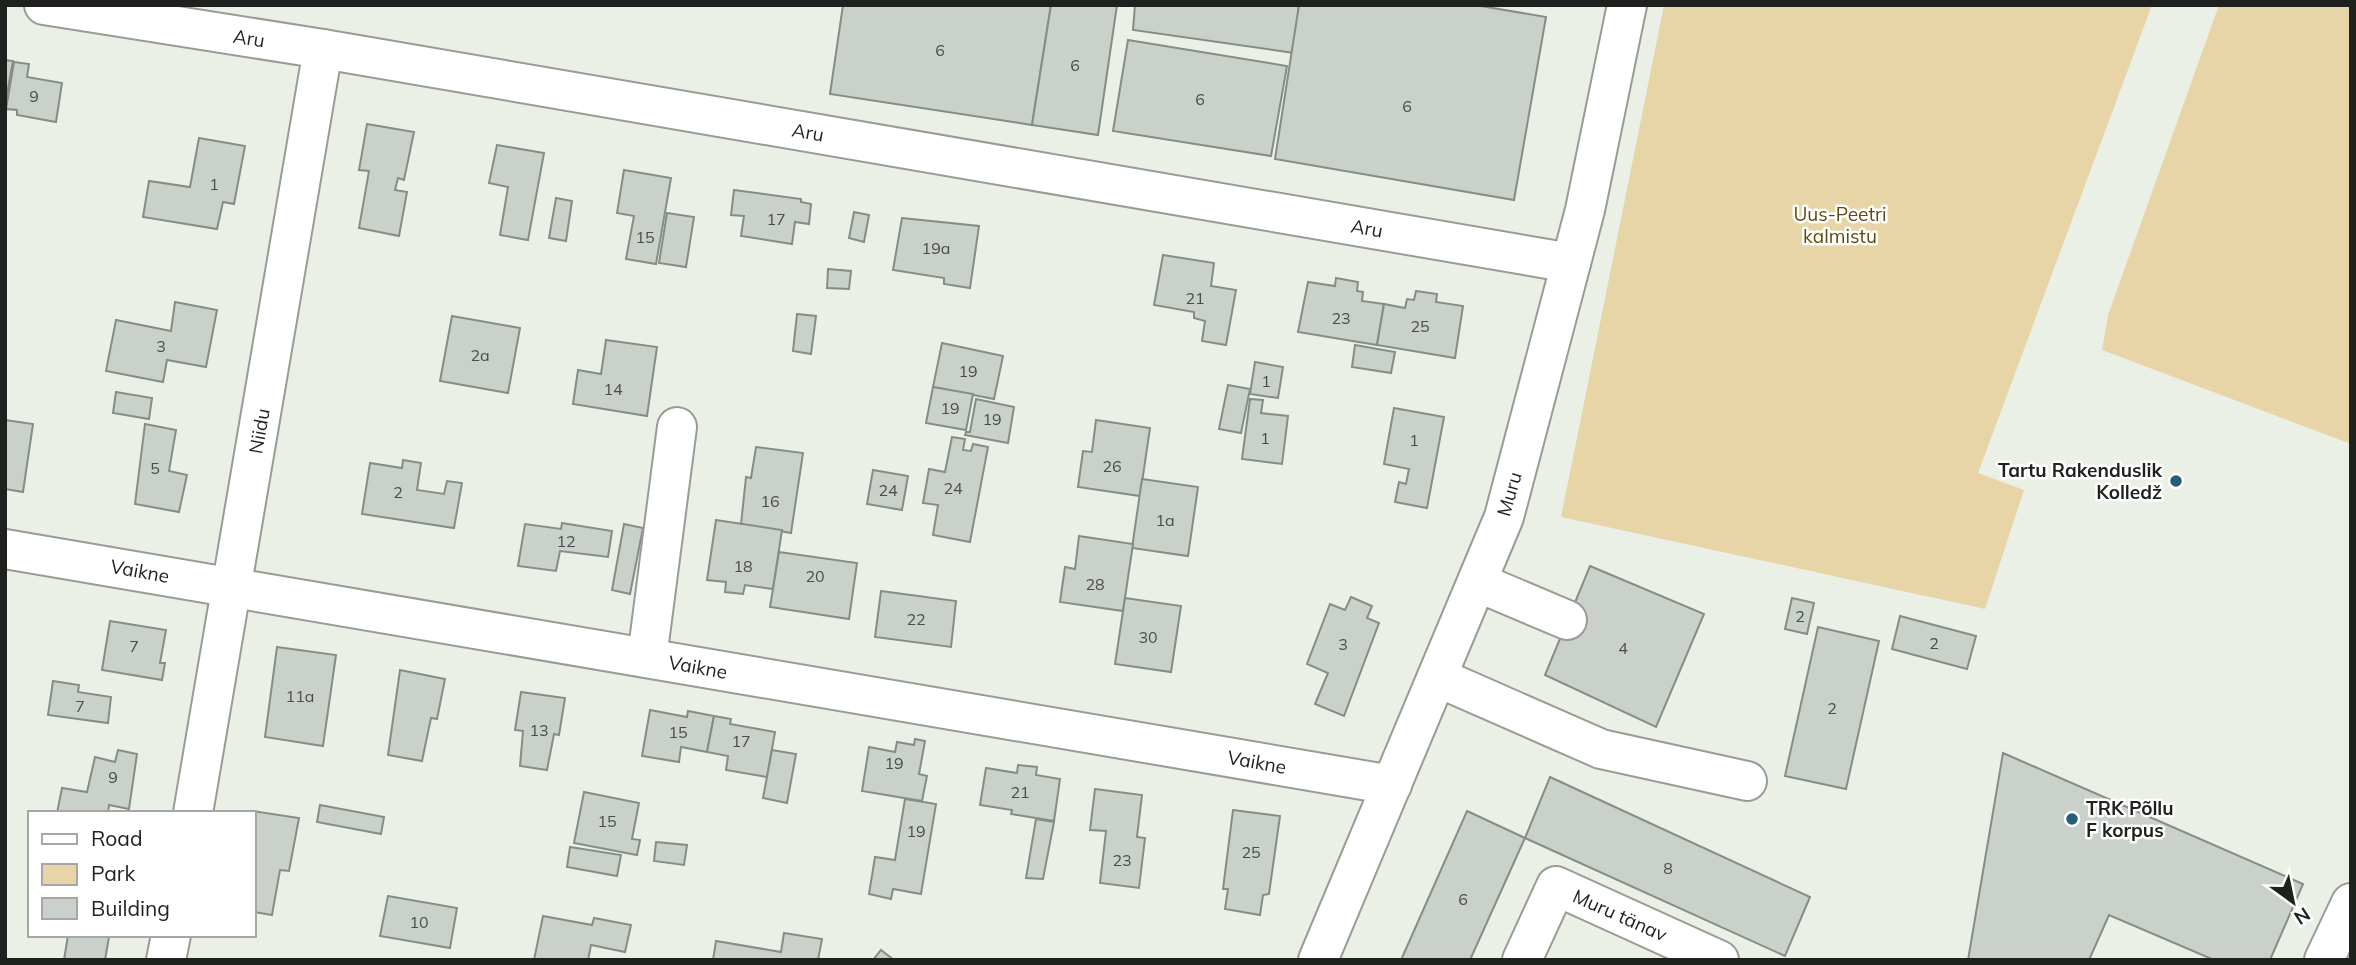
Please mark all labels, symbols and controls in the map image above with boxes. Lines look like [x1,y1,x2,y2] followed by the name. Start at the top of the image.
[231,24,267,52] street label: Aru
[935,40,945,60] house number: 6
[1070,55,1080,75] house number: 6
[29,86,39,106] house number: 9
[1195,89,1205,109] house number: 6
[1402,96,1412,116] house number: 6
[790,117,826,147] street label: Aru
[209,174,219,194] house number: 1
[1793,202,1887,248] park label: Uus-Peetri kalmistu
[766,209,786,229] house number: 17
[1349,213,1385,243] street label: Aru
[635,227,655,247] house number: 15
[922,238,950,258] house number: 19a
[1185,288,1205,308] house number: 21
[1331,308,1351,328] house number: 23
[1410,316,1430,336] house number: 25
[156,336,166,356] house number: 3
[470,345,490,365] house number: 2a
[958,361,978,381] house number: 19
[1261,371,1271,391] house number: 1
[603,379,623,399] house number: 14
[940,398,960,418] house number: 19
[243,406,275,456] street label: Niidu
[982,409,1002,429] house number: 19
[1260,428,1270,448] house number: 1
[1409,430,1419,450] house number: 1
[1102,456,1122,476] house number: 26
[150,458,160,478] house number: 5
[1998,458,2163,504] place label: Tartu Rakenduslik Kolledž
[1491,469,1527,519] street label: Muru
[2168,473,2184,489] marker: Tartu Rakenduslik Kolledž
[943,478,963,498] house number: 24
[878,480,898,500] house number: 24
[393,482,403,502] house number: 2
[760,491,780,511] house number: 16
[1155,510,1175,530] house number: 1a
[556,531,576,551] house number: 12
[109,554,171,588] street label: Vaikne
[733,556,753,576] house number: 18
[805,566,825,586] house number: 20
[1085,574,1105,594] house number: 28
[1795,606,1805,626] house number: 2
[906,609,926,629] house number: 22
[1138,627,1158,647] house number: 30
[1929,633,1939,653] house number: 2
[1338,634,1348,654] house number: 3
[129,636,139,656] house number: 7
[1618,638,1628,658] house number: 4
[667,650,729,684] street label: Vaikne
[286,686,314,706] house number: 11a
[75,696,85,716] house number: 7
[1827,698,1837,718] house number: 2
[529,720,549,740] house number: 13
[668,722,688,742] house number: 15
[731,731,751,751] house number: 17
[1226,745,1288,779] street label: Vaikne
[884,753,904,773] house number: 19
[108,767,118,787] house number: 9
[1010,782,1030,802] house number: 21
[2086,796,2174,842] place label: TRK Põllu F korpus
[28,811,256,937] legend
[597,811,617,831] house number: 15
[2064,811,2080,827] marker: TRK Põllu F korpus
[906,821,926,841] house number: 19
[91,825,142,851] text: Road
[1241,842,1261,862] house number: 25
[1112,850,1132,870] house number: 23
[1663,858,1673,878] house number: 8
[91,860,135,886] text: Park
[2258,867,2328,937] north arrow
[1569,884,1671,946] street label: Muru tänav
[1458,889,1468,909] house number: 6
[91,895,170,921] text: Building
[2290,902,2315,930] text: N
[409,912,429,932] house number: 10

